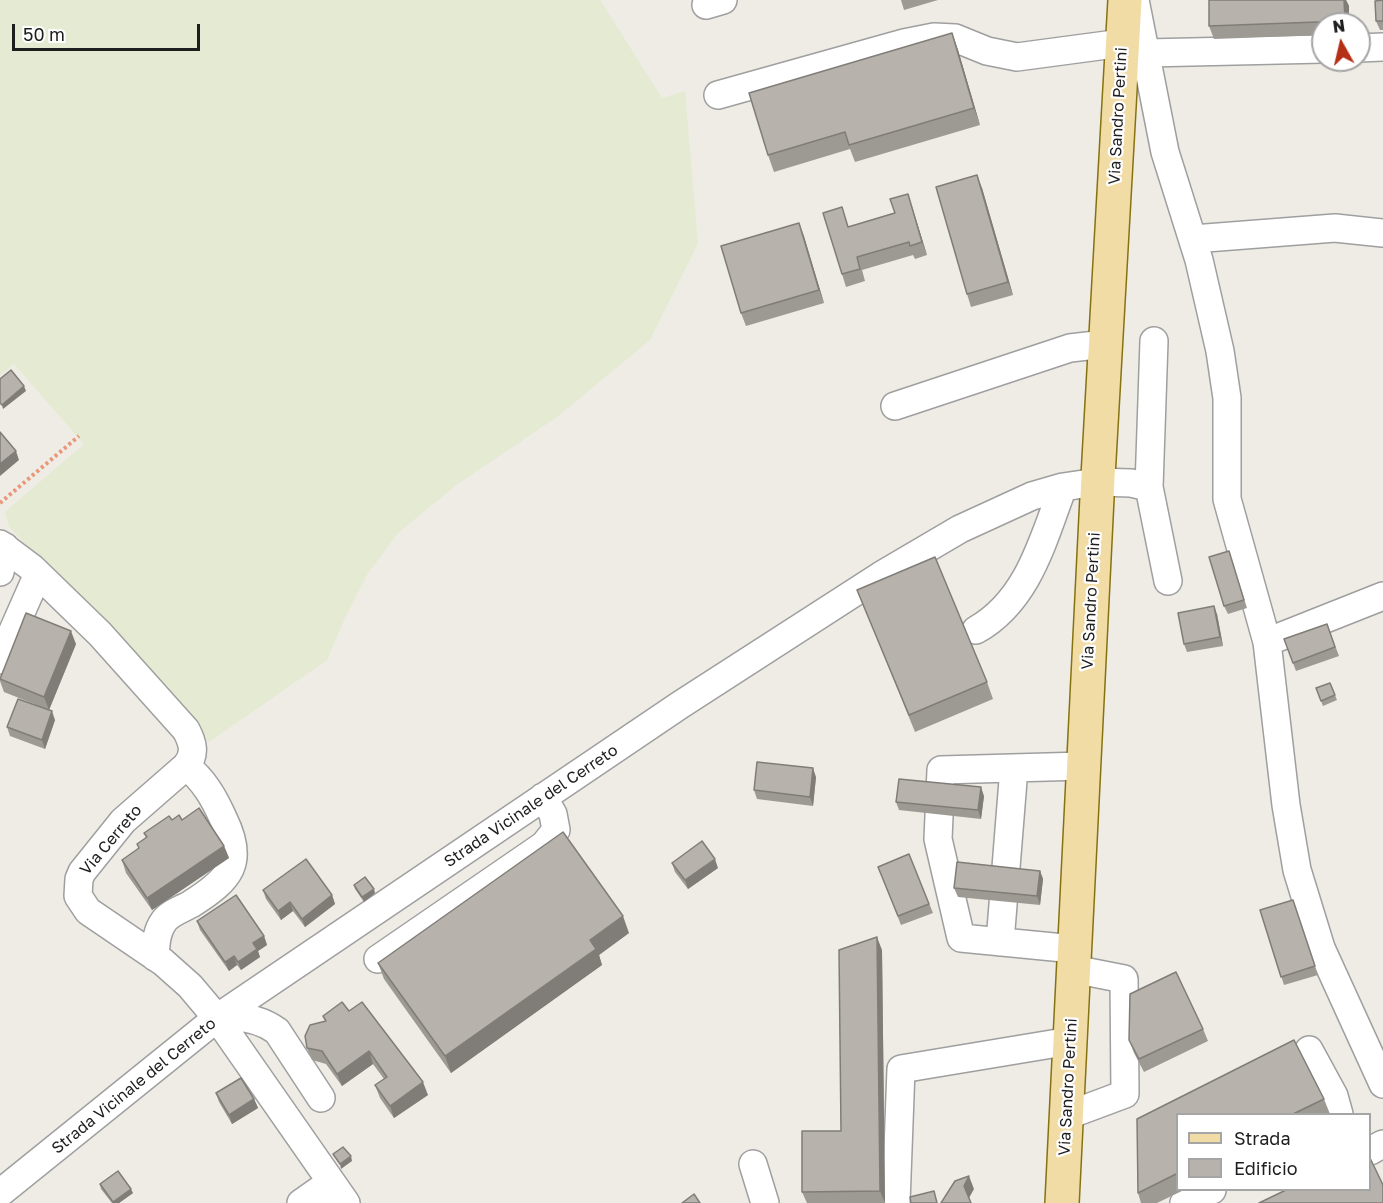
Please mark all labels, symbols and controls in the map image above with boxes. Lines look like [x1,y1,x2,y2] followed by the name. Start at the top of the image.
[15,12,202,50] scale bar
[1311,12,1371,72] north arrow
[1331,15,1346,37] text: N
[23,23,65,45] text: 50 m
[1105,47,1131,185] street label: Via Sandro Pertini
[1078,532,1104,670] street label: Via Sandro Pertini
[440,741,622,871] street label: Strada Vicinale del Cerreto
[76,801,146,879] street label: Via Cerreto
[48,1014,220,1158] street label: Strada Vicinale del Cerreto
[1055,1018,1081,1156] street label: Via Sandro Pertini
[1176,1113,1371,1191] legend
[1234,1127,1291,1149] text: Strada
[1234,1157,1298,1179] text: Edificio

